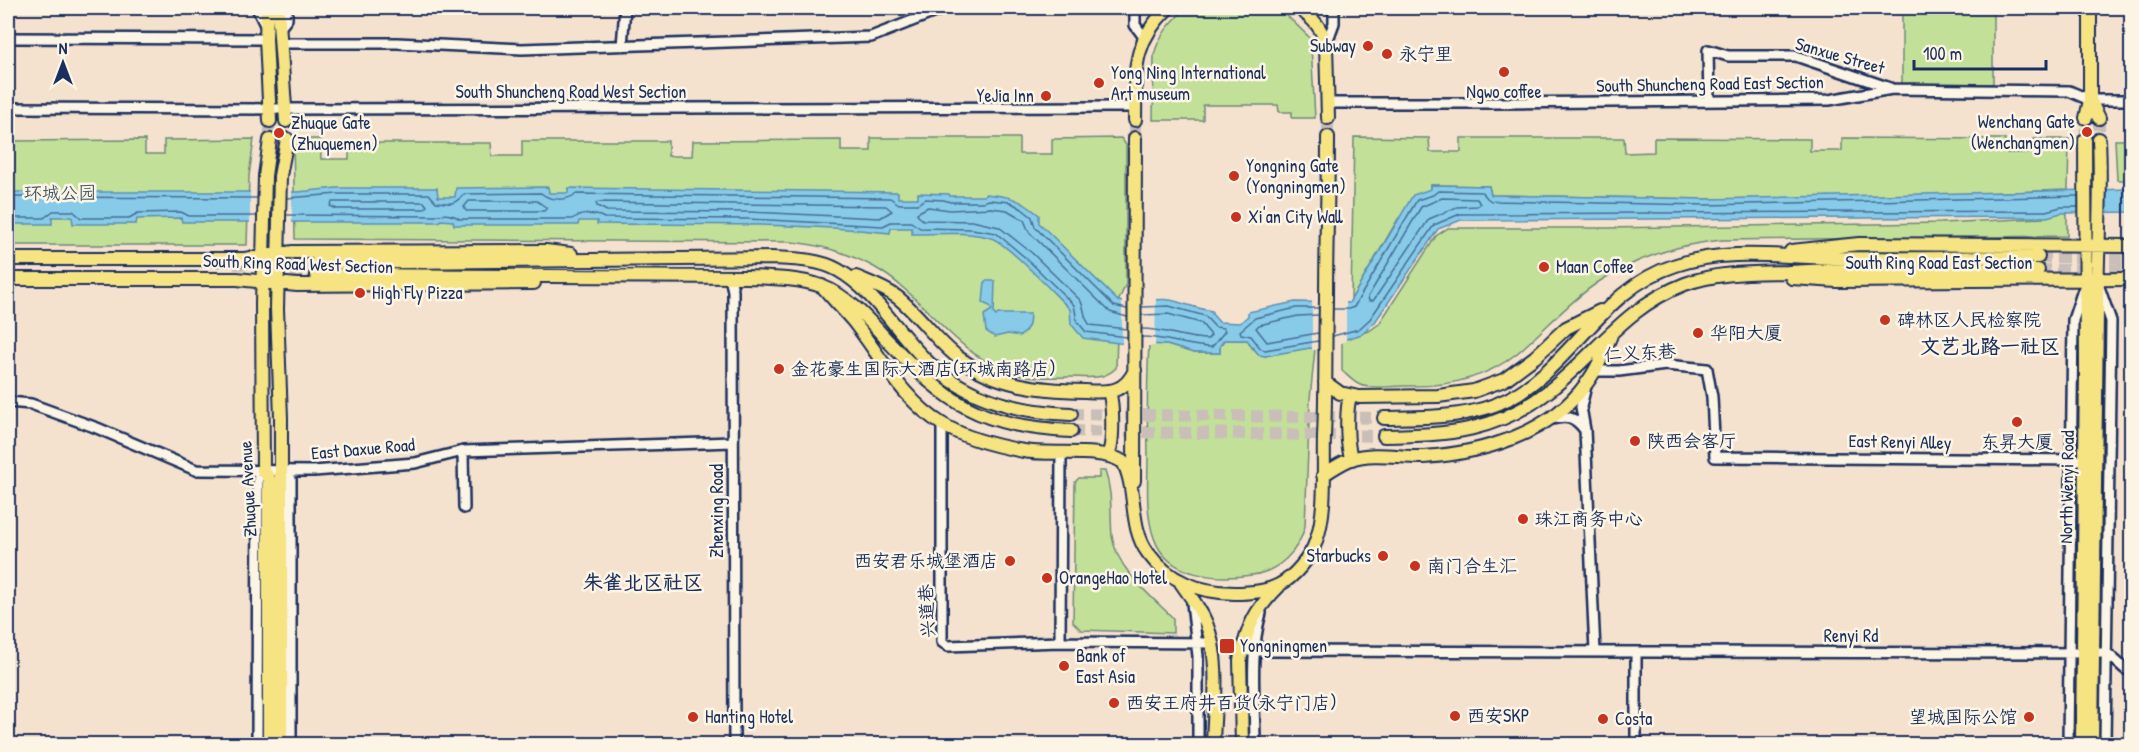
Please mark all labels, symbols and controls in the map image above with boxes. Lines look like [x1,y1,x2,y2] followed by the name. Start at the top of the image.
[1793,31,1889,80] street label: Sanxue Street
[33,33,93,93] north arrow
[1310,33,1356,58] place label: Subway
[1914,33,2046,71] scale bar
[59,37,68,59] text: N
[1361,39,1375,53] marker: Subway
[1399,41,1453,66] place label: 永宁里
[1923,41,1962,66] text: 100 m
[1380,47,1394,61] marker: 永宁里
[1111,60,1266,106] place label: Yong Ning International Art museum
[1497,65,1511,79] marker: Ngwo coffee
[1596,69,1824,98] street label: South Shuncheng Road East Section
[1092,76,1106,90] marker: Yong Ning International Art museum
[456,79,686,104] street label: South Shuncheng Road West Section
[1466,79,1542,104] place label: Ngwo coffee
[976,83,1034,108] place label: YeJia Inn
[1039,89,1053,103] marker: YeJia Inn
[1971,109,2075,155] place label: Wenchang Gate (Wenchangmen)
[291,110,378,156] place label: Zhuque Gate (Zhuquemen)
[2080,125,2094,139] marker: Wenchang Gate (Wenchangmen)
[272,126,286,140] marker: Zhuque Gate (Zhuquemen)
[1246,153,1346,199] place label: Yongning Gate (Yongningmen)
[1227,169,1241,183] marker: Yongning Gate (Yongningmen)
[24,180,96,205] park label: 环城公园
[1248,204,1343,229] place label: Xi'an City Wall
[1229,210,1243,224] marker: Xi'an City Wall
[202,248,394,279] street label: South Ring Road West Section
[1845,250,2033,275] street label: South Ring Road East Section
[1556,254,1634,279] place label: Maan Coffee
[1537,260,1551,274] marker: Maan Coffee
[372,280,463,305] place label: High Fly Pizza
[353,286,367,300] marker: High Fly Pizza
[1897,307,2041,332] place label: 碑林区人民检察院
[1878,313,1892,327] marker: 碑林区人民检察院
[1710,320,1782,345] place label: 华阳大厦
[1691,326,1705,340] marker: 华阳大厦
[1920,332,2060,359] district label: 文艺北路一社区
[1603,338,1677,367] street label: 仁义东巷
[791,356,1056,381] place label: 金花豪生国际大酒店(环城南路店)
[772,362,786,376] marker: 金花豪生国际大酒店(环城南路店)
[2010,415,2024,429] marker: 东昇大厦
[1647,428,1737,453] place label: 陕西会客厅
[1848,428,1952,455] street label: East Renyi Alley
[1981,429,2053,454] place label: 东昇大厦
[2053,430,2080,544] street label: North Wenyi Road
[310,432,416,465] street label: East Daxue Road
[1628,434,1642,448] marker: 陕西会客厅
[232,440,263,538] street label: Zhuque Avenue
[704,464,729,558] street label: Zhenxing Road
[1535,506,1643,531] place label: 珠江商务中心
[1516,512,1530,526] marker: 珠江商务中心
[1307,543,1371,568] place label: Starbucks
[854,548,998,573] place label: 西安君乐城堡酒店
[1376,549,1390,563] marker: Starbucks
[1427,553,1517,578] place label: 南门合生汇
[1003,554,1017,568] marker: 西安君乐城堡酒店
[1408,559,1422,573] marker: 南门合生汇
[1059,565,1167,590] place label: OrangeHao Hotel
[583,568,703,595] district label: 朱雀北区社区
[1040,571,1054,585] marker: OrangeHao Hotel
[913,583,940,639] street label: 兴道巷
[1824,623,1878,648] street label: Renyi Rd
[1240,633,1327,658] place label: Yongningmen
[1218,637,1236,655] marker: Yongningmen
[1076,643,1135,689] place label: Bank of East Asia
[1057,659,1071,673] marker: Bank of East Asia
[1126,690,1337,715] place label: 西安王府井百货(永宁门店)
[1107,696,1121,710] marker: 西安王府井百货(永宁门店)
[1467,703,1529,728] place label: 西安SKP
[705,704,793,729] place label: Hanting Hotel
[1909,704,2017,729] place label: 望城国际公馆
[1615,706,1652,731] place label: Costa
[1448,709,1462,723] marker: 西安SKP
[686,710,700,724] marker: Hanting Hotel
[2022,710,2036,724] marker: 望城国际公馆
[1596,712,1610,726] marker: Costa

